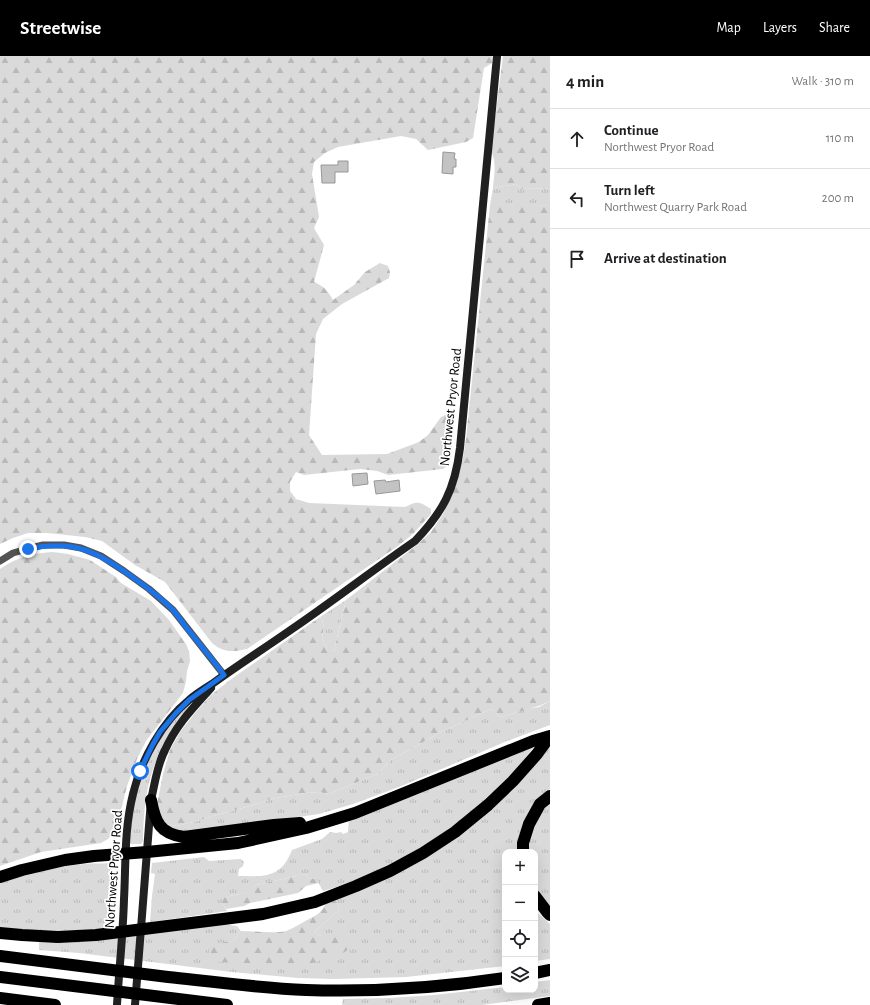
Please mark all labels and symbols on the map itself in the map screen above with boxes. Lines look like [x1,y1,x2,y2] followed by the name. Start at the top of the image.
[438,347,464,467] street label: Northwest Pryor Road
[19,540,37,558] route end
[131,762,149,780] route start
[103,809,125,929] street label: Northwest Pryor Road

